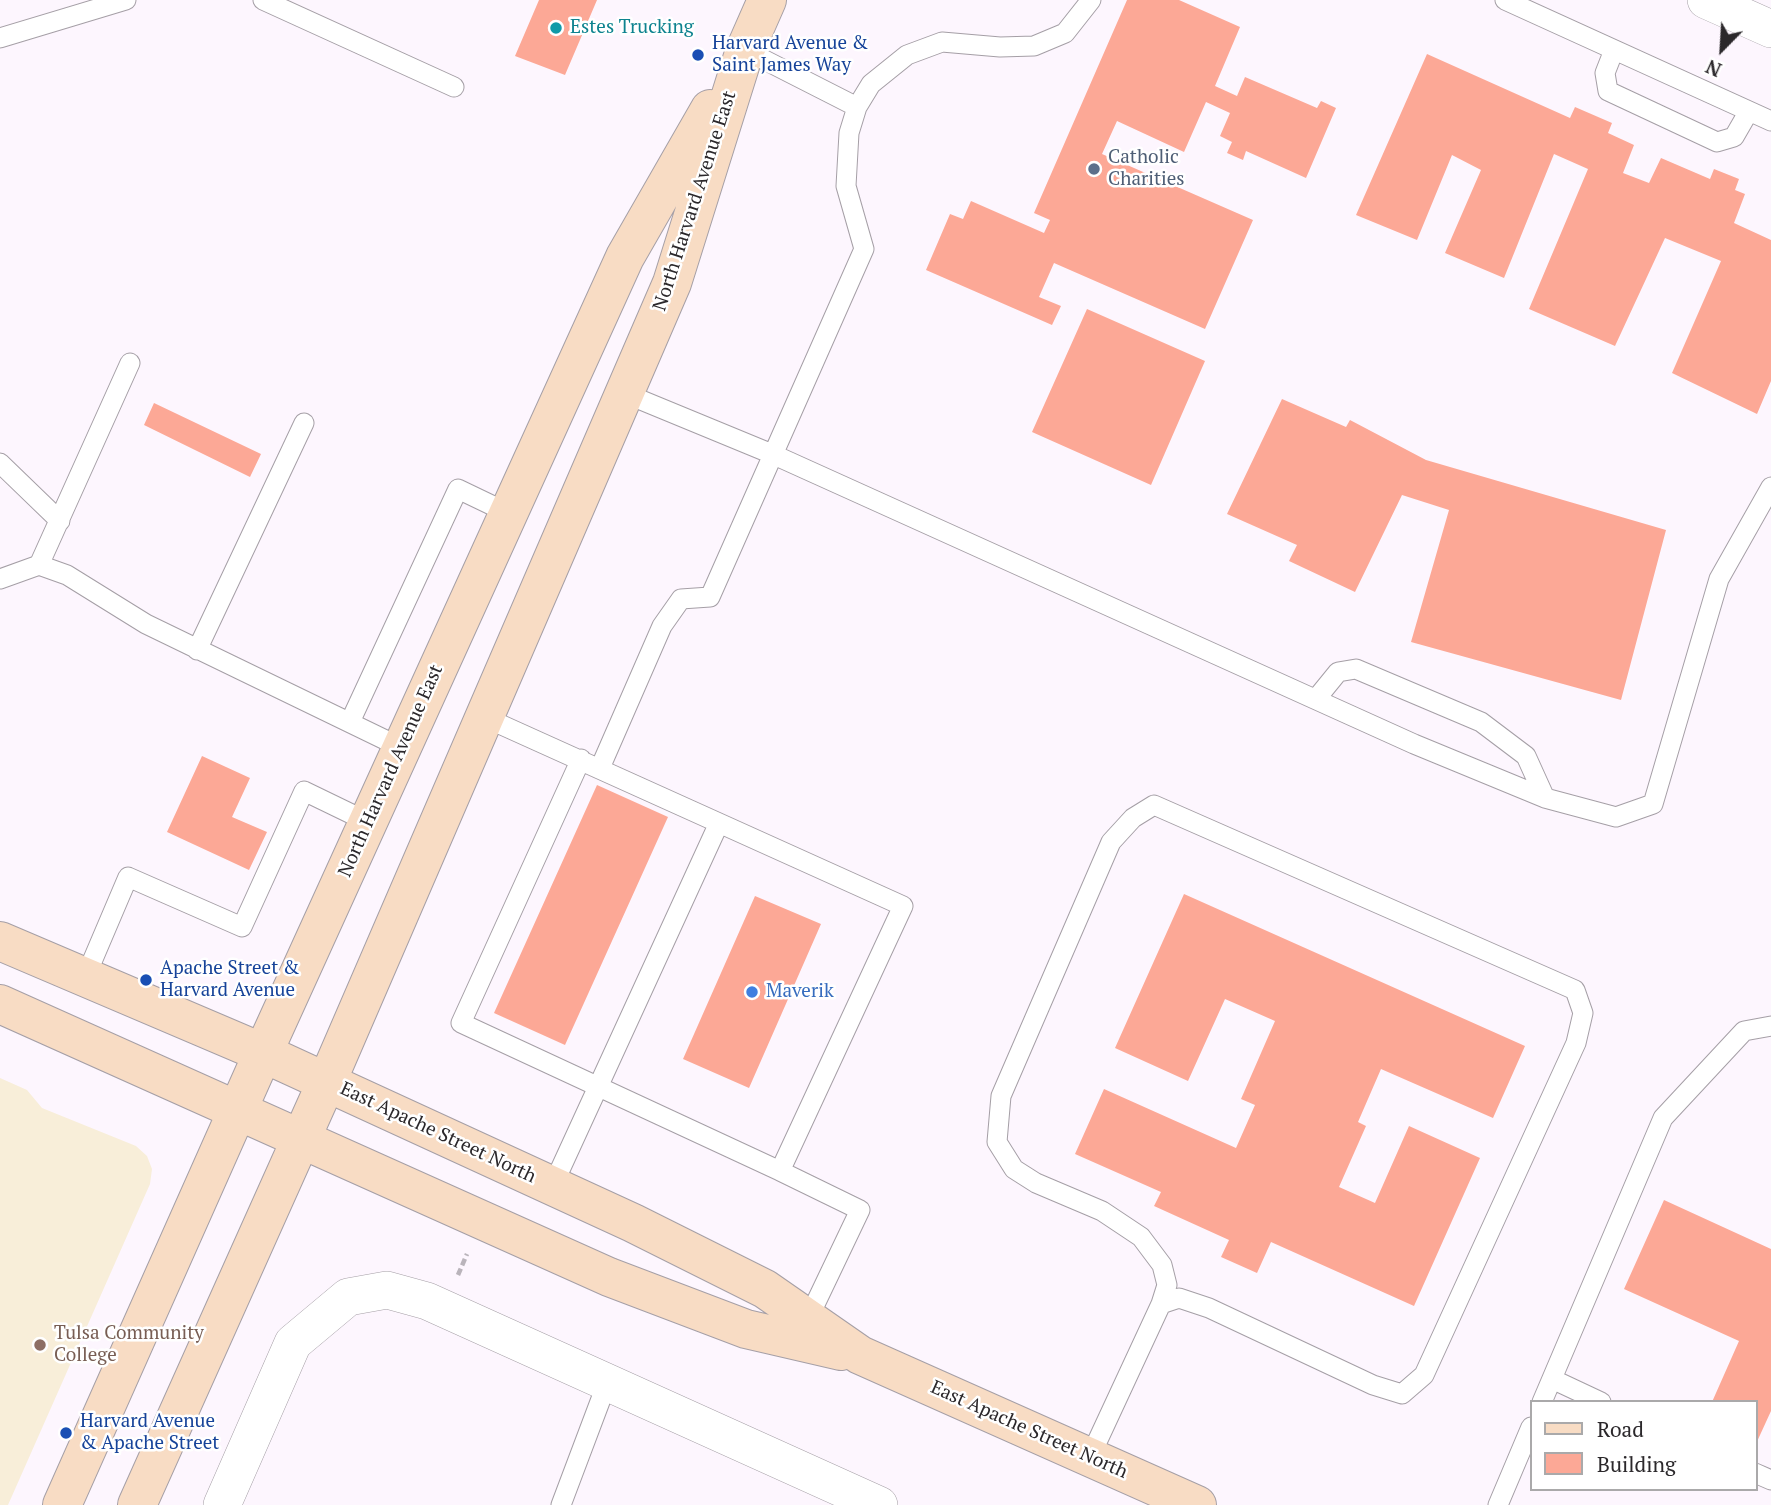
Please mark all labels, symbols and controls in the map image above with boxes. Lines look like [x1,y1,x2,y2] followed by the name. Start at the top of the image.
[1687,14,1757,84] north arrow
[570,17,694,39] place label: Estes Trucking
[548,20,564,36] marker: Estes Trucking
[712,33,868,77] place label: Harvard Avenue & Saint James Way
[690,47,706,63] marker: Harvard Avenue & Saint James Way
[1702,54,1725,83] text: N
[649,88,741,314] street label: North Harvard Avenue East
[1108,147,1185,191] place label: Catholic Charities
[1086,161,1102,177] marker: Catholic Charities
[334,661,448,881] street label: North Harvard Avenue East
[160,958,299,1002] place label: Apache Street & Harvard Avenue
[138,972,154,988] marker: Apache Street & Harvard Avenue
[766,981,834,1003] place label: Maverik
[744,984,760,1000] marker: Maverik
[337,1078,539,1188] street label: East Apache Street North
[54,1323,204,1367] place label: Tulsa Community College
[32,1337,48,1353] marker: Tulsa Community College
[927,1376,1131,1484] street label: East Apache Street North
[1530,1400,1757,1491] legend
[80,1411,219,1455] place label: Harvard Avenue & Apache Street
[1597,1415,1644,1443] text: Road
[58,1425,74,1441] marker: Harvard Avenue & Apache Street
[1597,1450,1676,1478] text: Building

